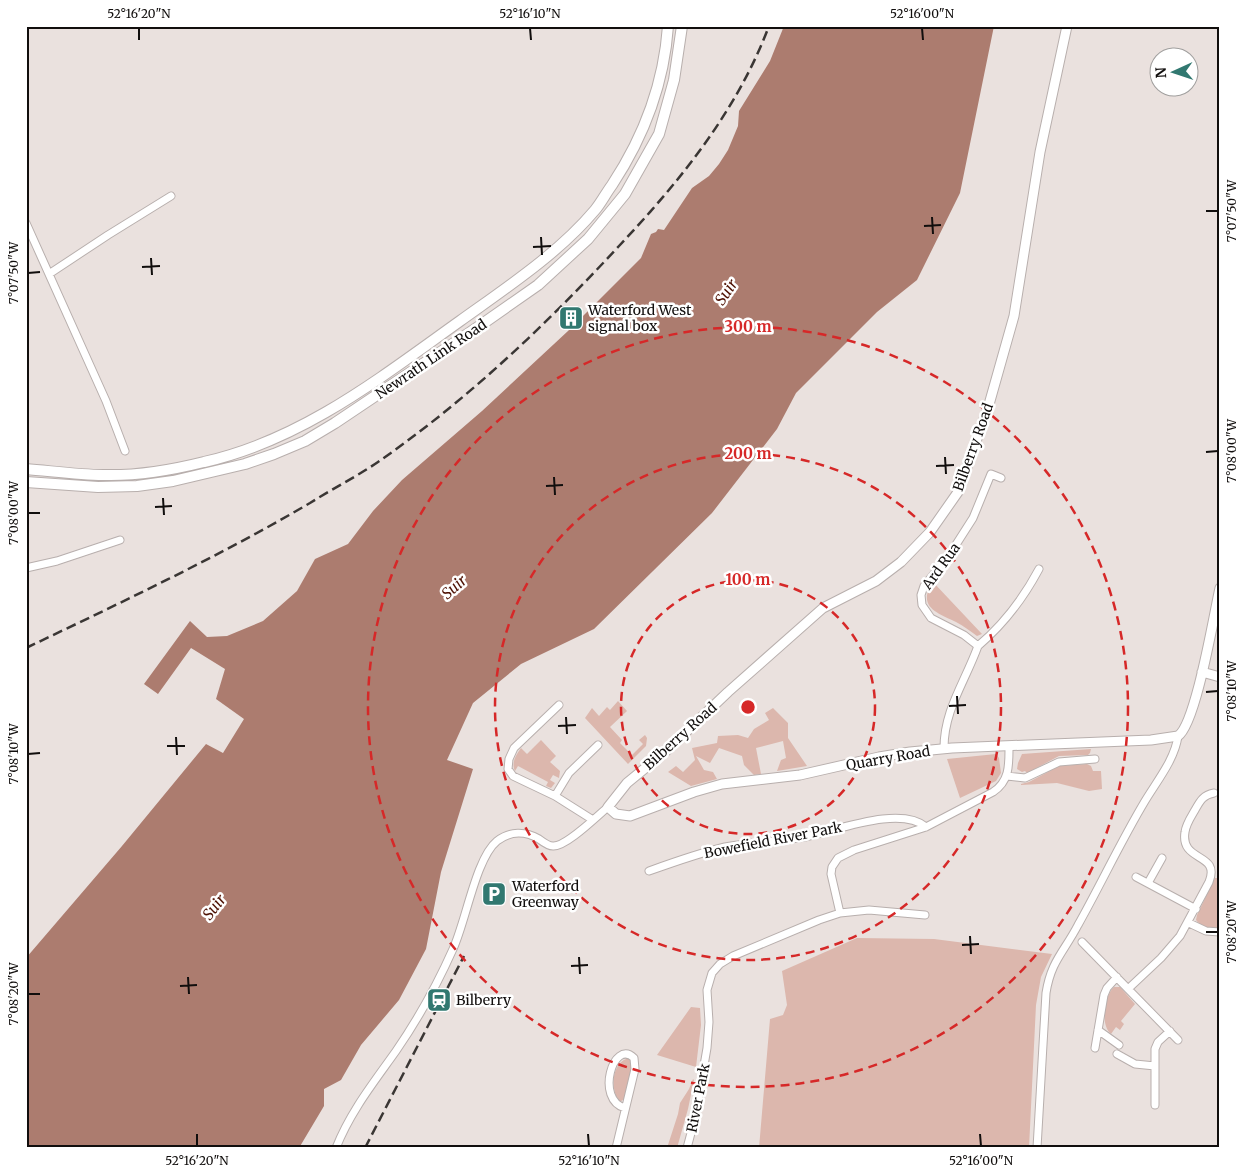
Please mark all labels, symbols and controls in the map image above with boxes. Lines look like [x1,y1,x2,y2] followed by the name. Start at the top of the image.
[107,6,171,21] text: 52°16'20"N
[499,6,561,21] text: 52°16'10"N
[890,6,955,21] text: 52°16'00"N
[1148,48,1198,98] north arrow
[1152,67,1170,79] text: N
[1224,179,1239,242] text: 7°07'50"W
[6,241,21,304] text: 7°07'50"W
[710,275,742,309] water label: Suir
[587,301,692,335] place label: Waterford West signal box
[558,305,584,331] building icon: Waterford West signal box
[372,315,490,403] street label: Newrath Link Road
[724,317,772,336] text: 300 m
[949,400,997,494] street label: Bilberry Road
[1224,418,1239,483] text: 7°08'00"W
[724,444,772,463] text: 200 m
[6,480,21,545] text: 7°08'00"W
[917,539,964,594] street label: Ard Rua
[438,570,471,603] water label: Suir
[726,570,770,589] text: 100 m
[1224,659,1239,722] text: 7°08'10"W
[640,698,721,774] street label: Bilberry Road
[739,698,757,716] centre of rings
[6,722,21,785] text: 7°08'10"W
[845,742,932,774] street label: Quarry Road
[702,818,844,862] street label: Bowefield River Park
[511,877,580,911] place label: Waterford Greenway
[481,881,507,907] parking icon: Waterford Greenway
[198,890,230,924] water label: Suir
[1224,899,1239,964] text: 7°08'20"W
[6,961,21,1026] text: 7°08'20"W
[426,987,452,1013] station icon: Bilberry
[456,991,512,1009] place label: Bilberry
[682,1062,714,1134] street label: River Park
[165,1153,229,1168] text: 52°16'20"N
[558,1153,620,1168] text: 52°16'10"N
[949,1153,1014,1168] text: 52°16'00"N

